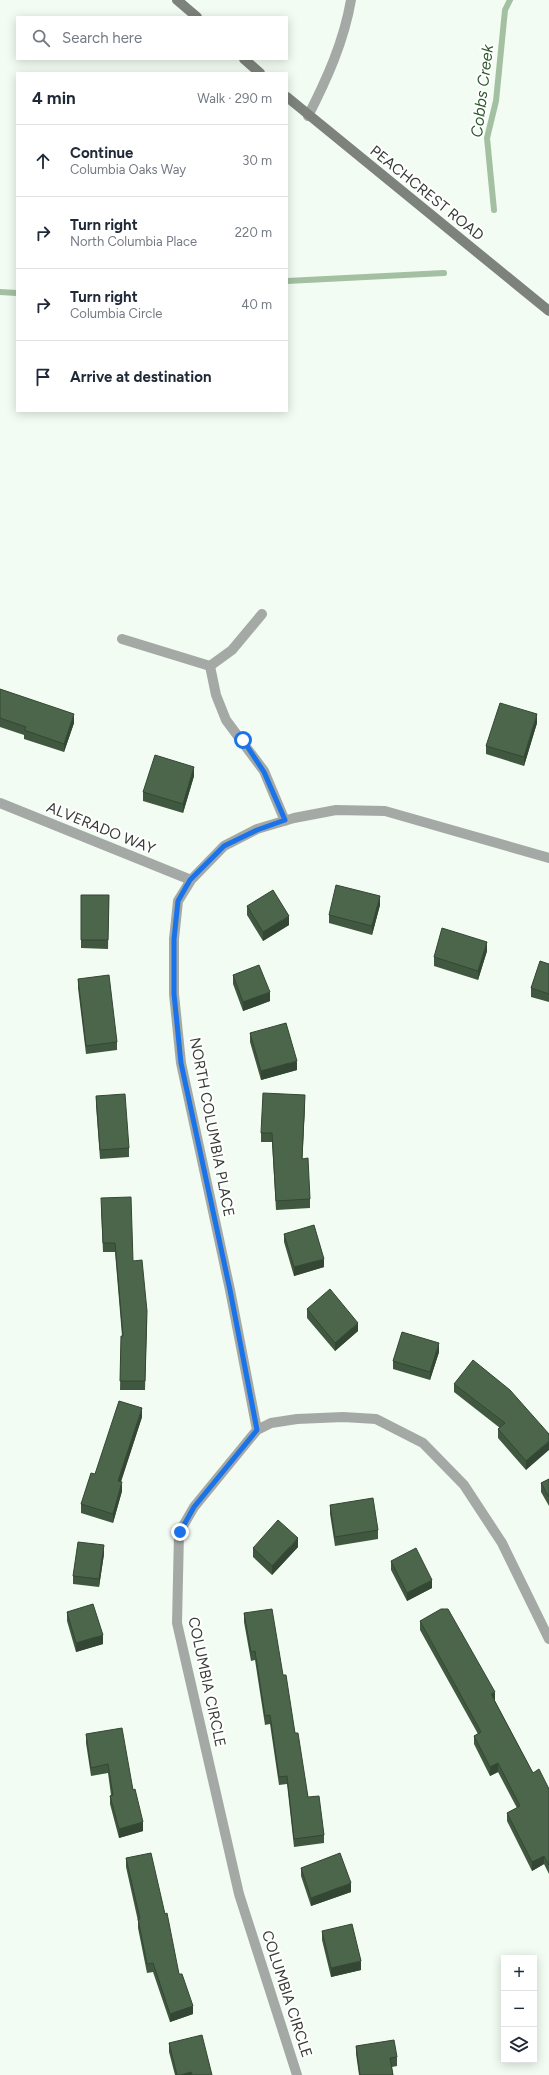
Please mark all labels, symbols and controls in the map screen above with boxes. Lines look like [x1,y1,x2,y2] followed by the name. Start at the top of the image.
[16,16,288,60] search box
[30,27,52,49] icon: search
[62,29,142,47] text: Search here
[467,42,497,139] water label: Cobbs Creek
[32,88,76,108] text: 4 min
[197,91,272,106] text: Walk · 290 m
[366,142,488,244] street label: PEACHCREST ROAD
[70,144,133,162] text: Continue
[32,150,54,172] icon: ahead
[242,153,272,168] text: 30 m
[70,162,186,177] text: Columbia Oaks Way
[70,216,138,234] text: Turn right
[32,222,54,244] icon: right
[235,225,272,240] text: 220 m
[70,234,197,249] text: North Columbia Place
[70,288,138,306] text: Turn right
[32,294,54,316] icon: right
[241,297,272,312] text: 40 m
[70,306,162,321] text: Columbia Circle
[32,366,54,388] icon: arrive
[70,368,211,386] text: Arrive at destination
[234,731,252,749] route start
[44,798,158,858] street label: ALVERADO WAY
[186,1036,238,1218] street label: NORTH COLUMBIA PLACE
[171,1523,189,1541] route end
[184,1615,230,1749] street label: COLUMBIA CIRCLE
[258,1928,316,2060] street label: COLUMBIA CIRCLE
[501,1955,537,2063] map controls
[501,1955,537,1991] button: +
[501,1991,537,2027] button: −
[501,2027,537,2063] button: layers

